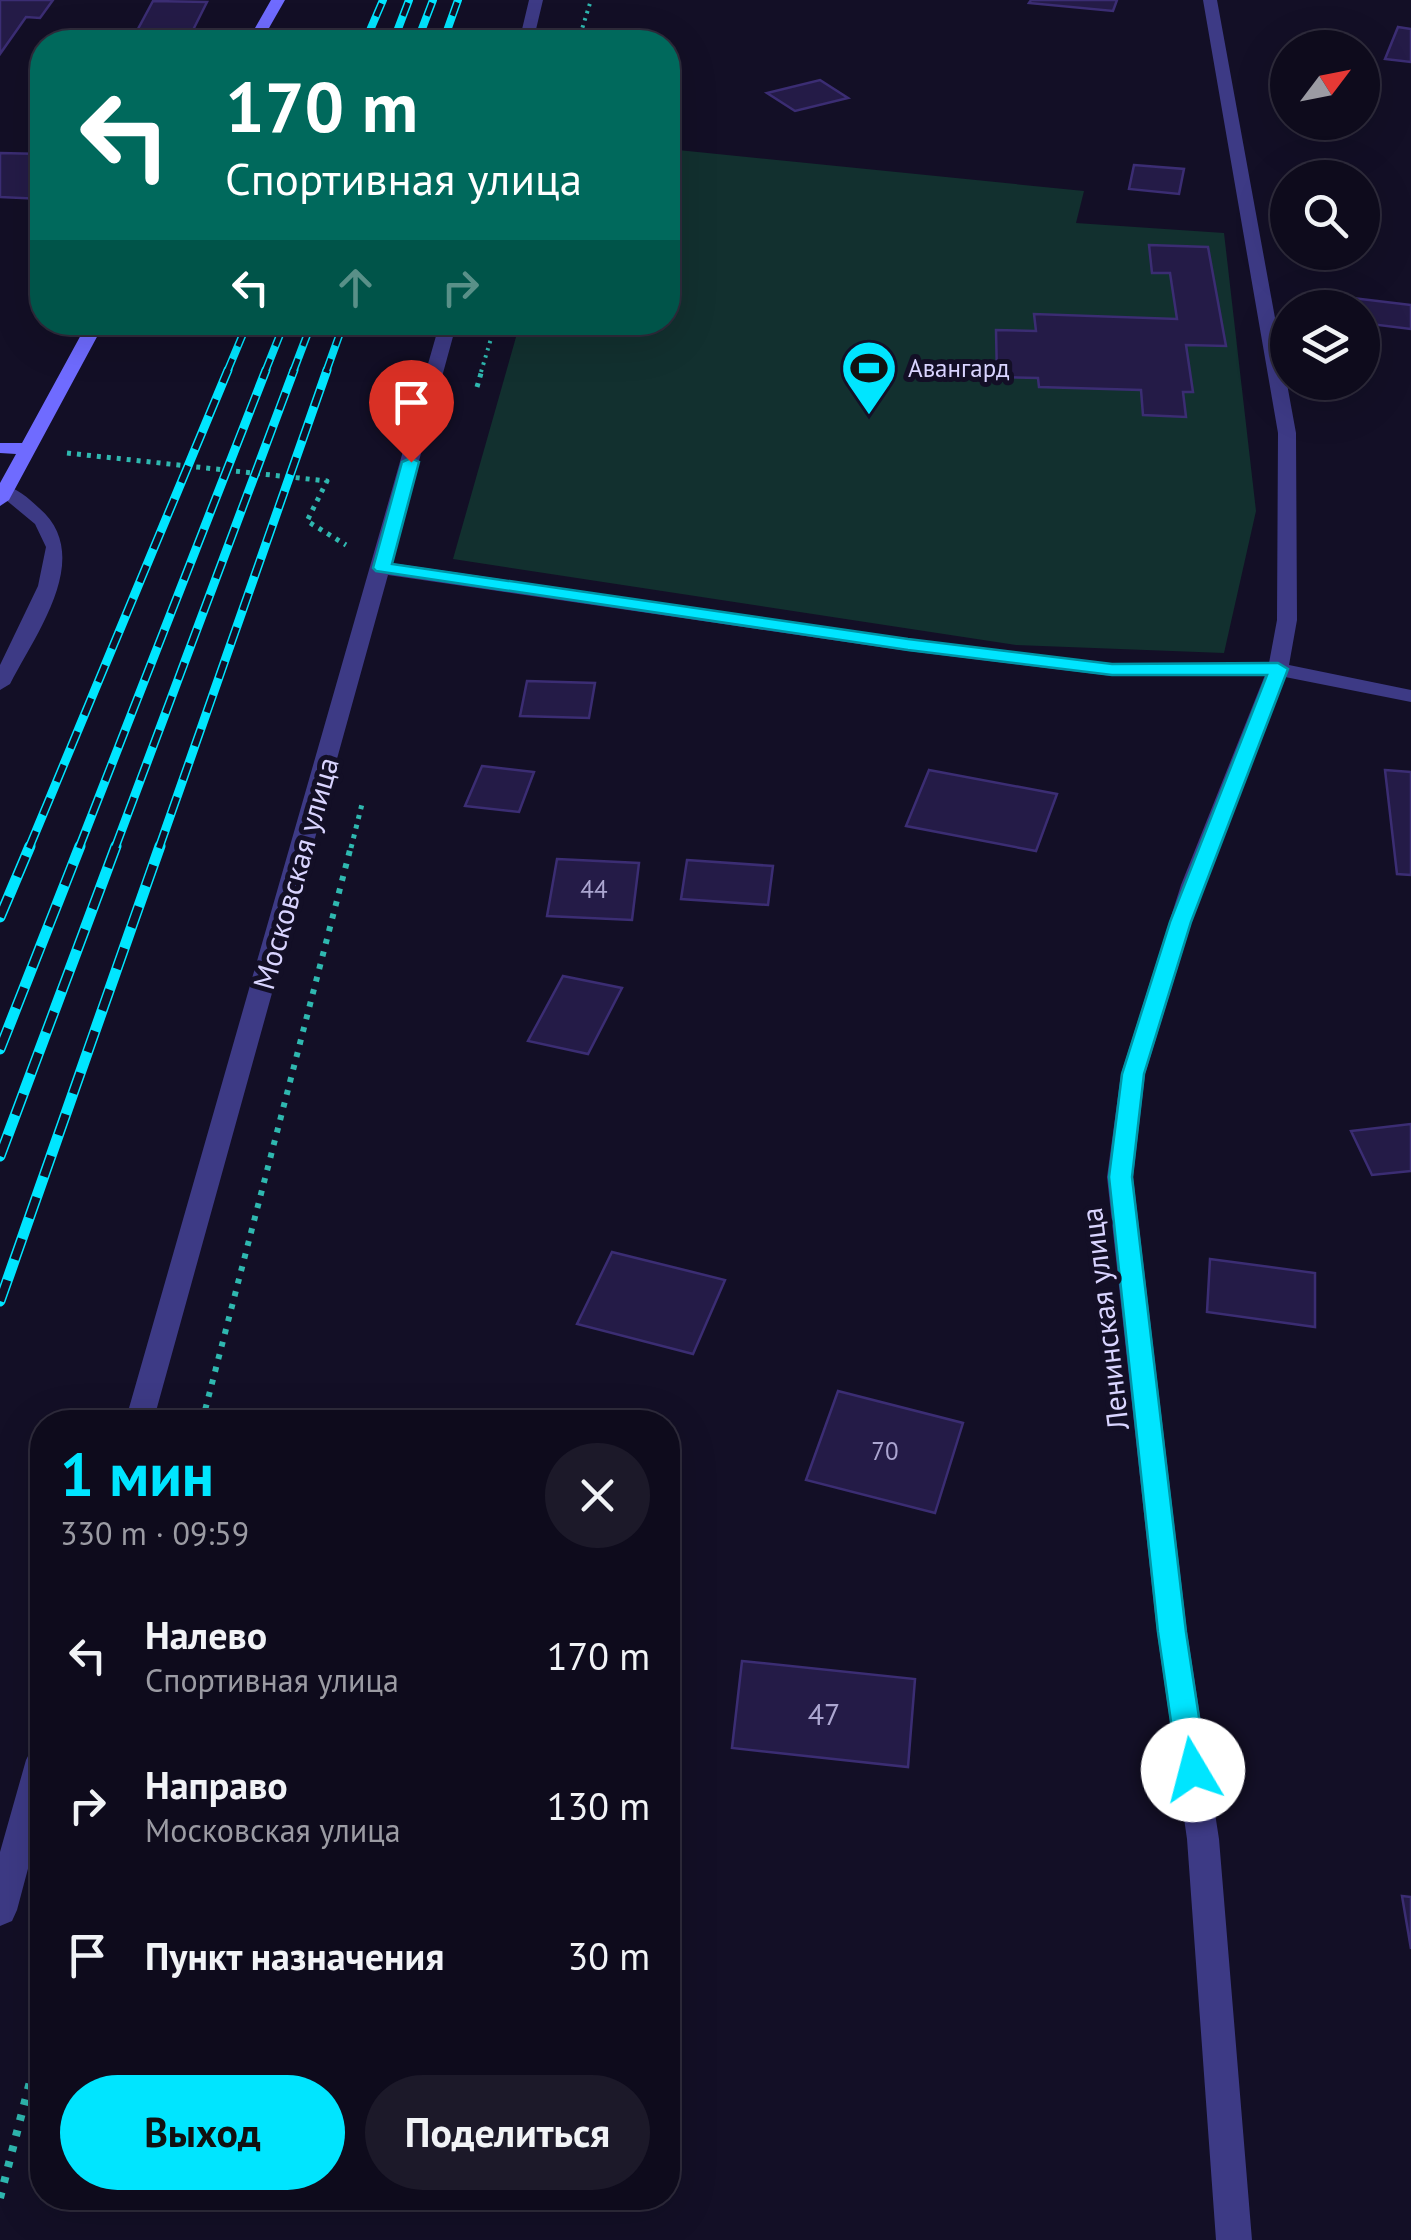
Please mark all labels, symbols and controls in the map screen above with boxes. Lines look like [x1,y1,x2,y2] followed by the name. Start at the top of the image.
[1270,30,1380,140] north arrow
[1270,30,1380,400] map controls
[225,61,418,151] text: 170 m
[60,70,190,200] icon: left
[225,149,582,207] text: Спортивная улица
[1270,160,1380,270] button: search
[223,260,278,315] icon: left
[328,260,383,315] icon: ahead
[433,260,488,315] icon: right
[1270,290,1380,400] button: layers
[839,338,899,417] sports icon: Авангард
[908,352,1010,384] place label: Авангард
[369,360,454,463] pin
[384,375,439,430] icon: arrive
[243,752,347,994] street label: Московская улица
[580,873,608,905] house number: 44
[1071,1205,1137,1434] street label: Ленинская улица
[60,1435,214,1513] text: 1 мин
[871,1435,899,1467] house number: 70
[545,1443,650,1548] button: close
[60,1512,249,1554] text: 330 m · 09:59
[145,1610,267,1659] text: Налево
[60,1628,115,1683] icon: left
[547,1631,650,1680] text: 170 m
[145,1659,399,1701] text: Спортивная улица
[808,1694,840,1733] house number: 47
[1141,1718,1245,1822] position arrow
[145,1760,288,1809] text: Направо
[60,1778,115,1833] icon: right
[547,1781,650,1830] text: 130 m
[145,1809,401,1851] text: Московская улица
[60,1928,115,1983] icon: arrive
[145,1931,444,1980] text: Пункт назначения
[568,1931,650,1980] text: 30 m
[60,2075,345,2190] button: Выход
[365,2075,650,2190] button: Поделиться

